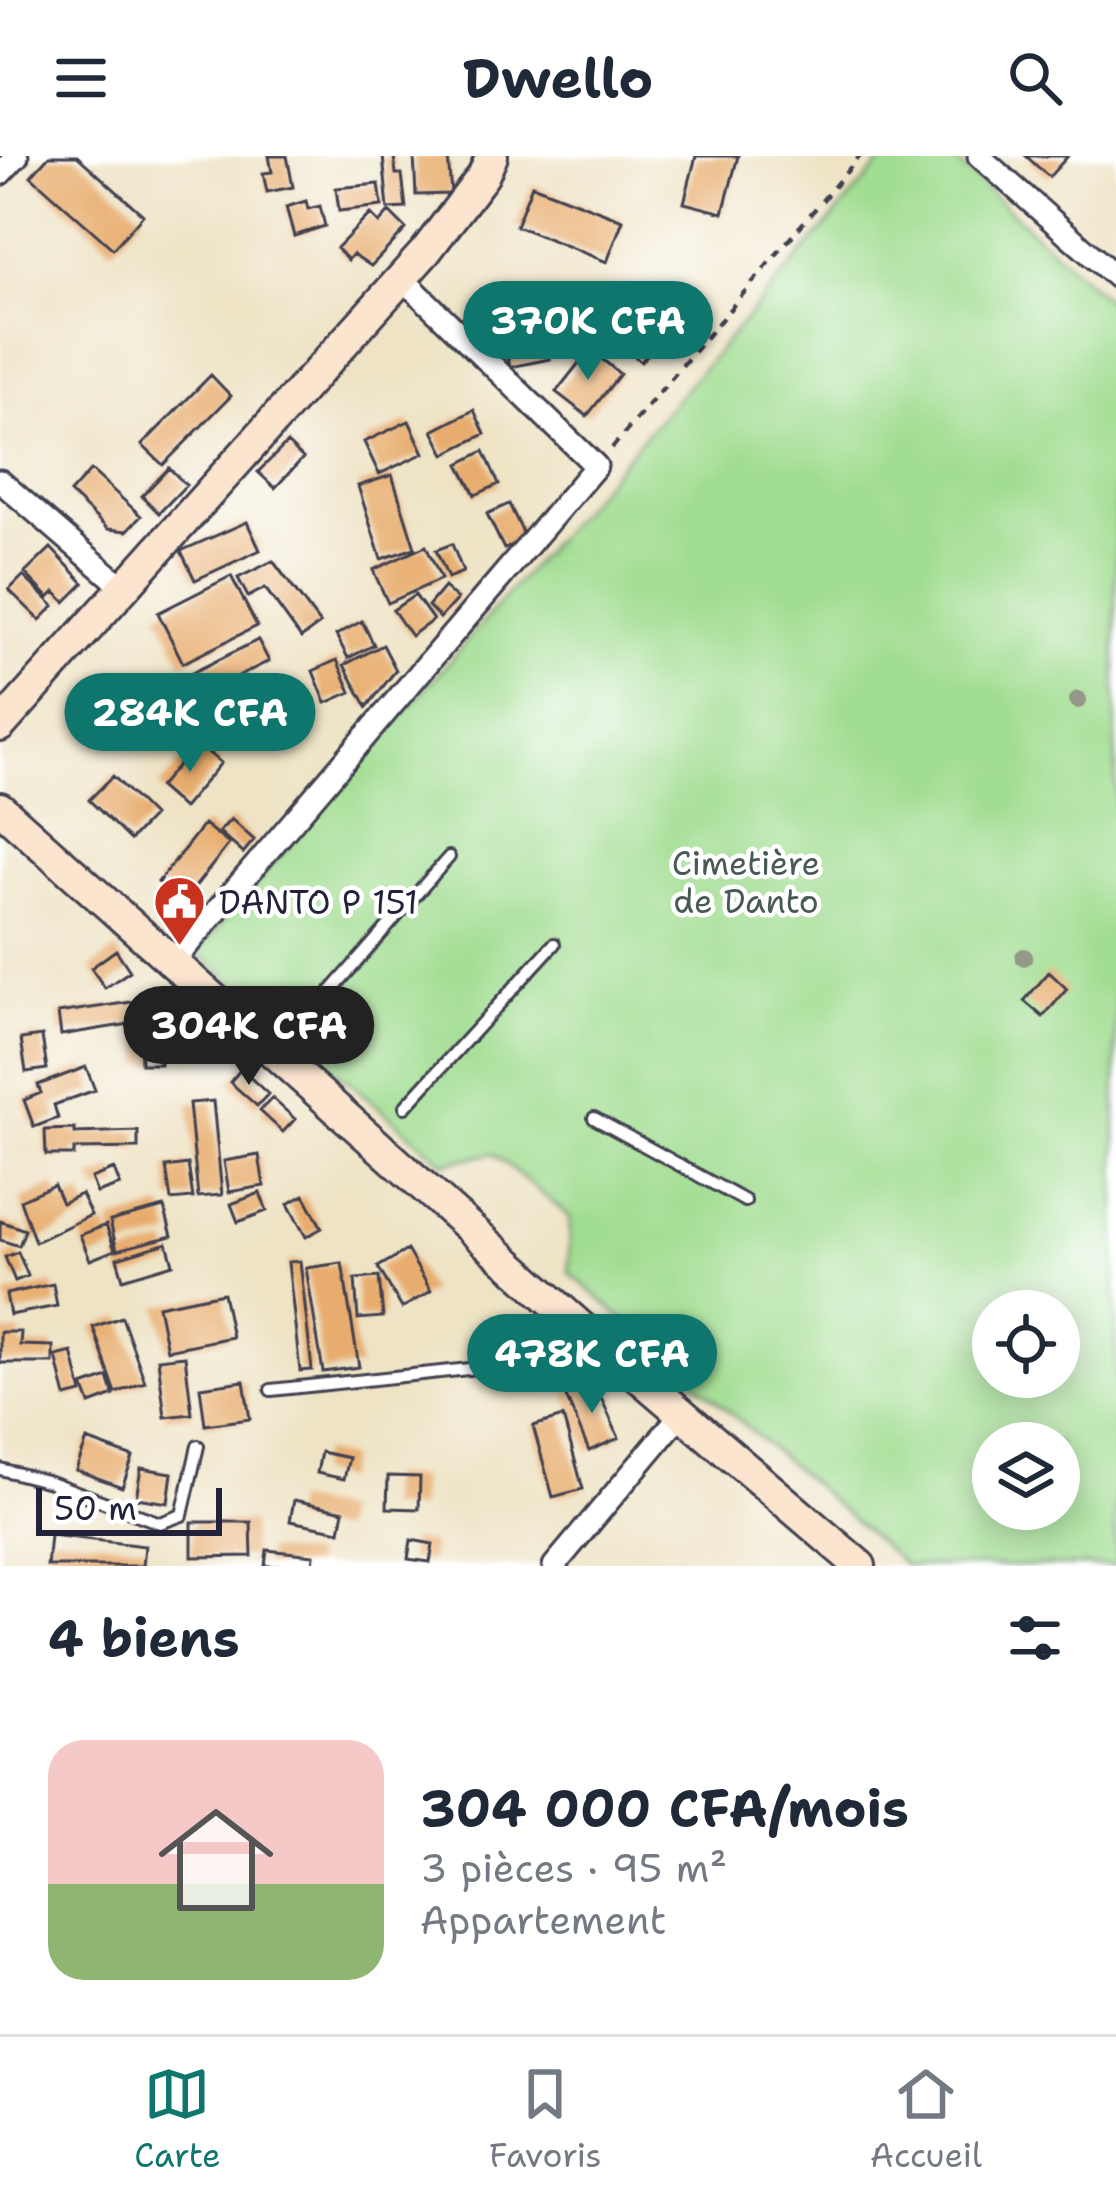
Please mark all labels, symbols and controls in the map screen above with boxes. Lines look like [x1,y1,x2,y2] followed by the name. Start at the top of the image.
[463,42,653,114] text: Dwello
[48,45,114,111] icon: menu
[1002,45,1068,111] icon: search
[464,281,712,383] pin: 370K CFA
[490,294,686,346] text: 370K CFA
[66,673,314,775] pin: 284K CFA
[91,686,289,738] text: 284K CFA
[672,841,820,924] park label: Cimetière de Danto
[152,874,208,948] public building icon: DANTO P 151
[219,880,418,925] place label: DANTO P 151
[125,986,373,1088] pin: 304K CFA
[150,999,348,1051] text: 304K CFA
[972,1290,1080,1530] map controls
[972,1290,1080,1398] button: locate
[468,1314,716,1416] pin: 478K CFA
[494,1327,690,1379] text: 478K CFA
[972,1422,1080,1530] button: layers
[36,1482,222,1535] scale bar
[54,1486,137,1531] text: 50 m
[48,1604,240,1672] text: 4 biens
[1002,1605,1068,1671] icon: filters
[420,1774,909,1842] text: 304 000 CFA/mois
[144,1788,288,1932] icon: home
[420,1842,727,1894] text: 3 pièces · 95 m²
[420,1894,667,1946] text: Appartement
[134,2061,221,2178] tab: Carte
[489,2061,602,2178] tab: Favoris
[870,2061,982,2178] tab: Accueil

